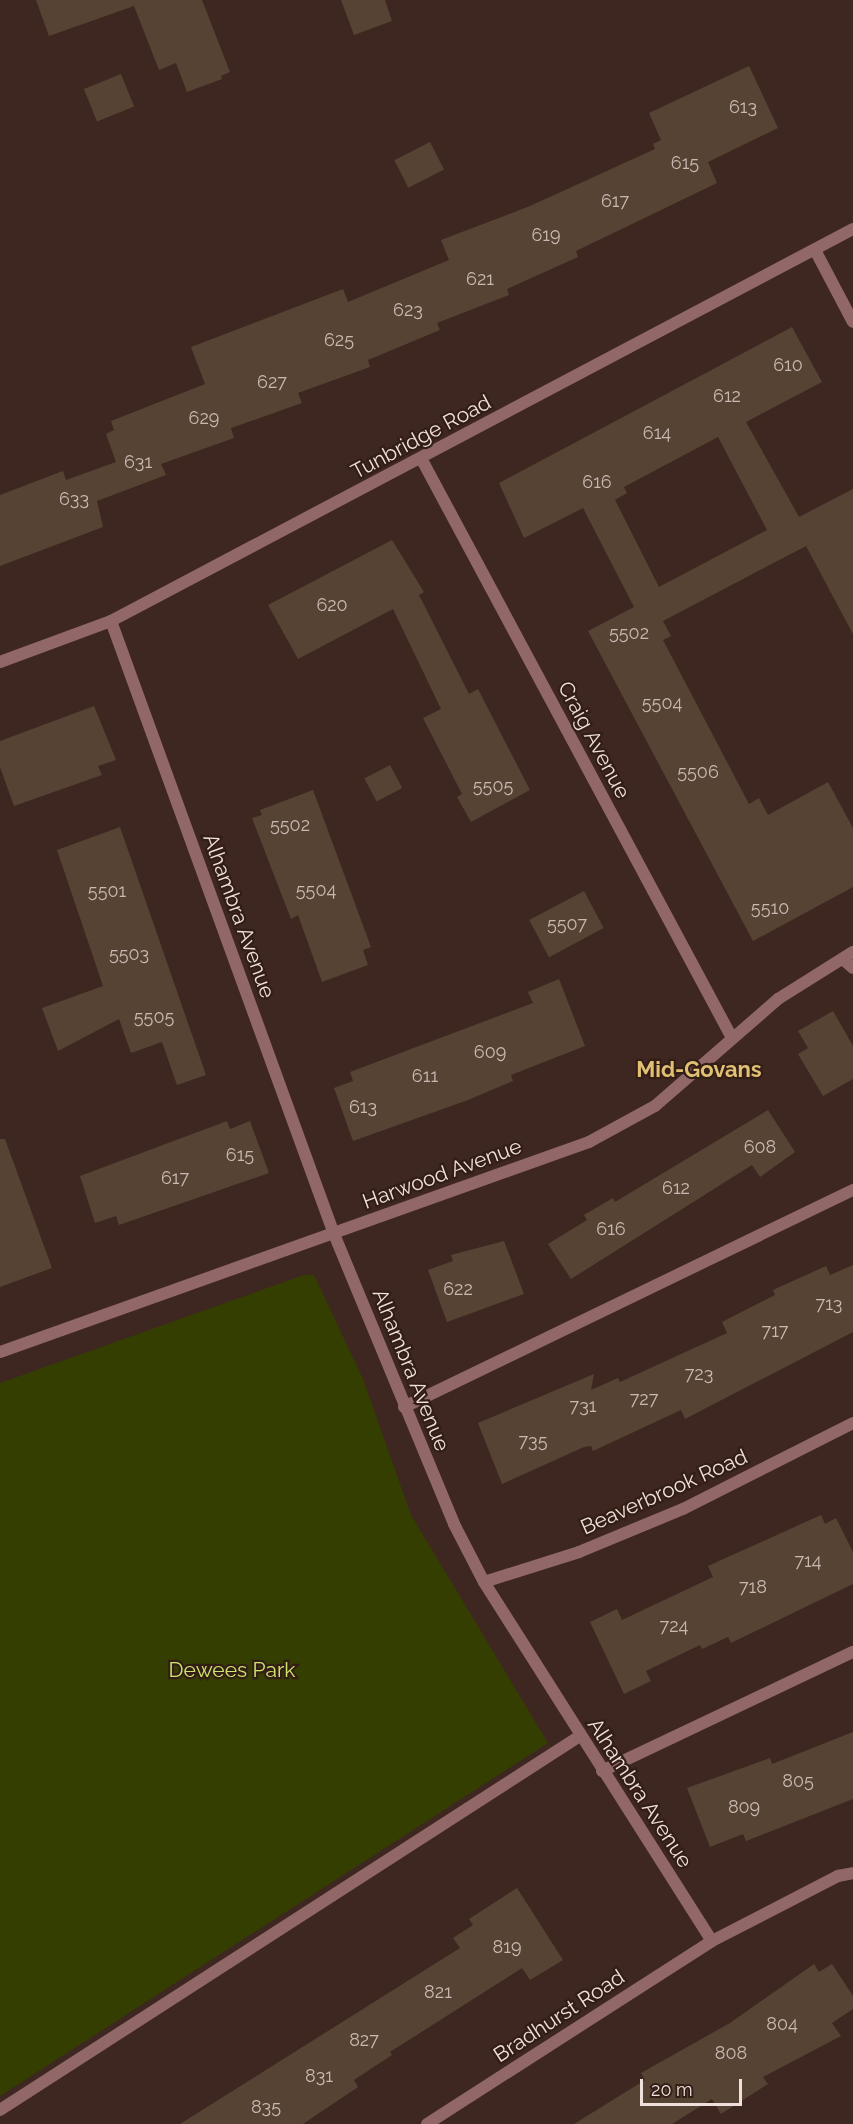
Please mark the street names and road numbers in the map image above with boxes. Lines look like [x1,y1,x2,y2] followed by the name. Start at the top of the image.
[347,390,495,484] street label: Tunbridge Road
[552,677,636,803] street label: Craig Avenue
[197,830,281,1002] street label: Alhambra Avenue
[359,1133,525,1215] street label: Harwood Avenue
[367,1285,455,1455] street label: Alhambra Avenue
[577,1444,751,1540] street label: Beaverbrook Road
[582,1713,698,1873] street label: Alhambra Avenue
[489,1964,629,2068] street label: Bradhurst Road

